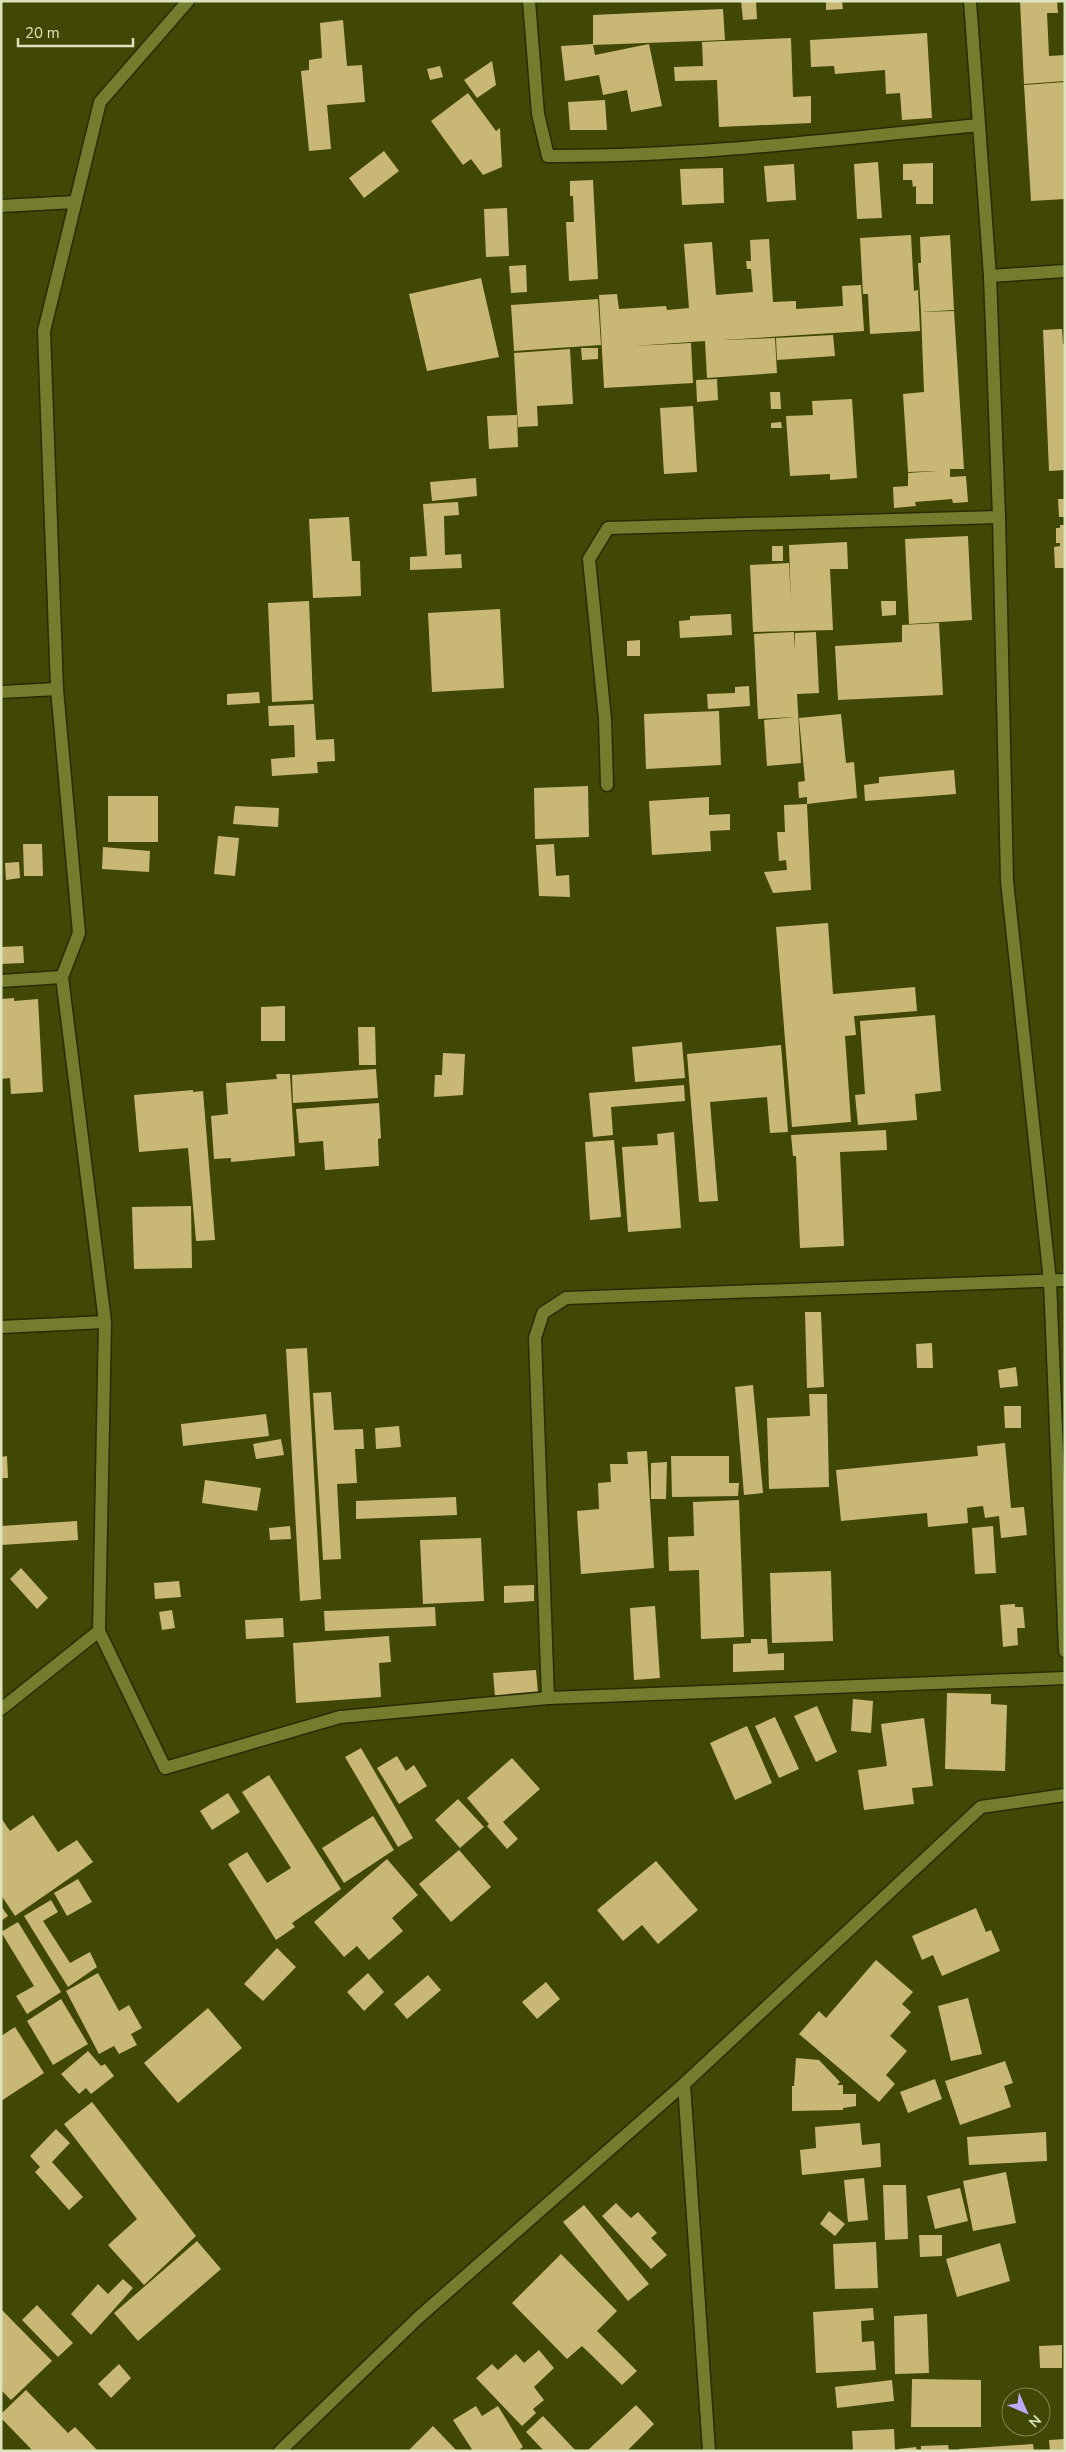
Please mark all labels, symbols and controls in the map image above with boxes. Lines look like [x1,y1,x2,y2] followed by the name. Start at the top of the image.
[18,15,132,47] scale bar
[25,23,60,43] text: 20 m
[1001,2387,1051,2437] north arrow
[1024,2410,1045,2431] text: N

